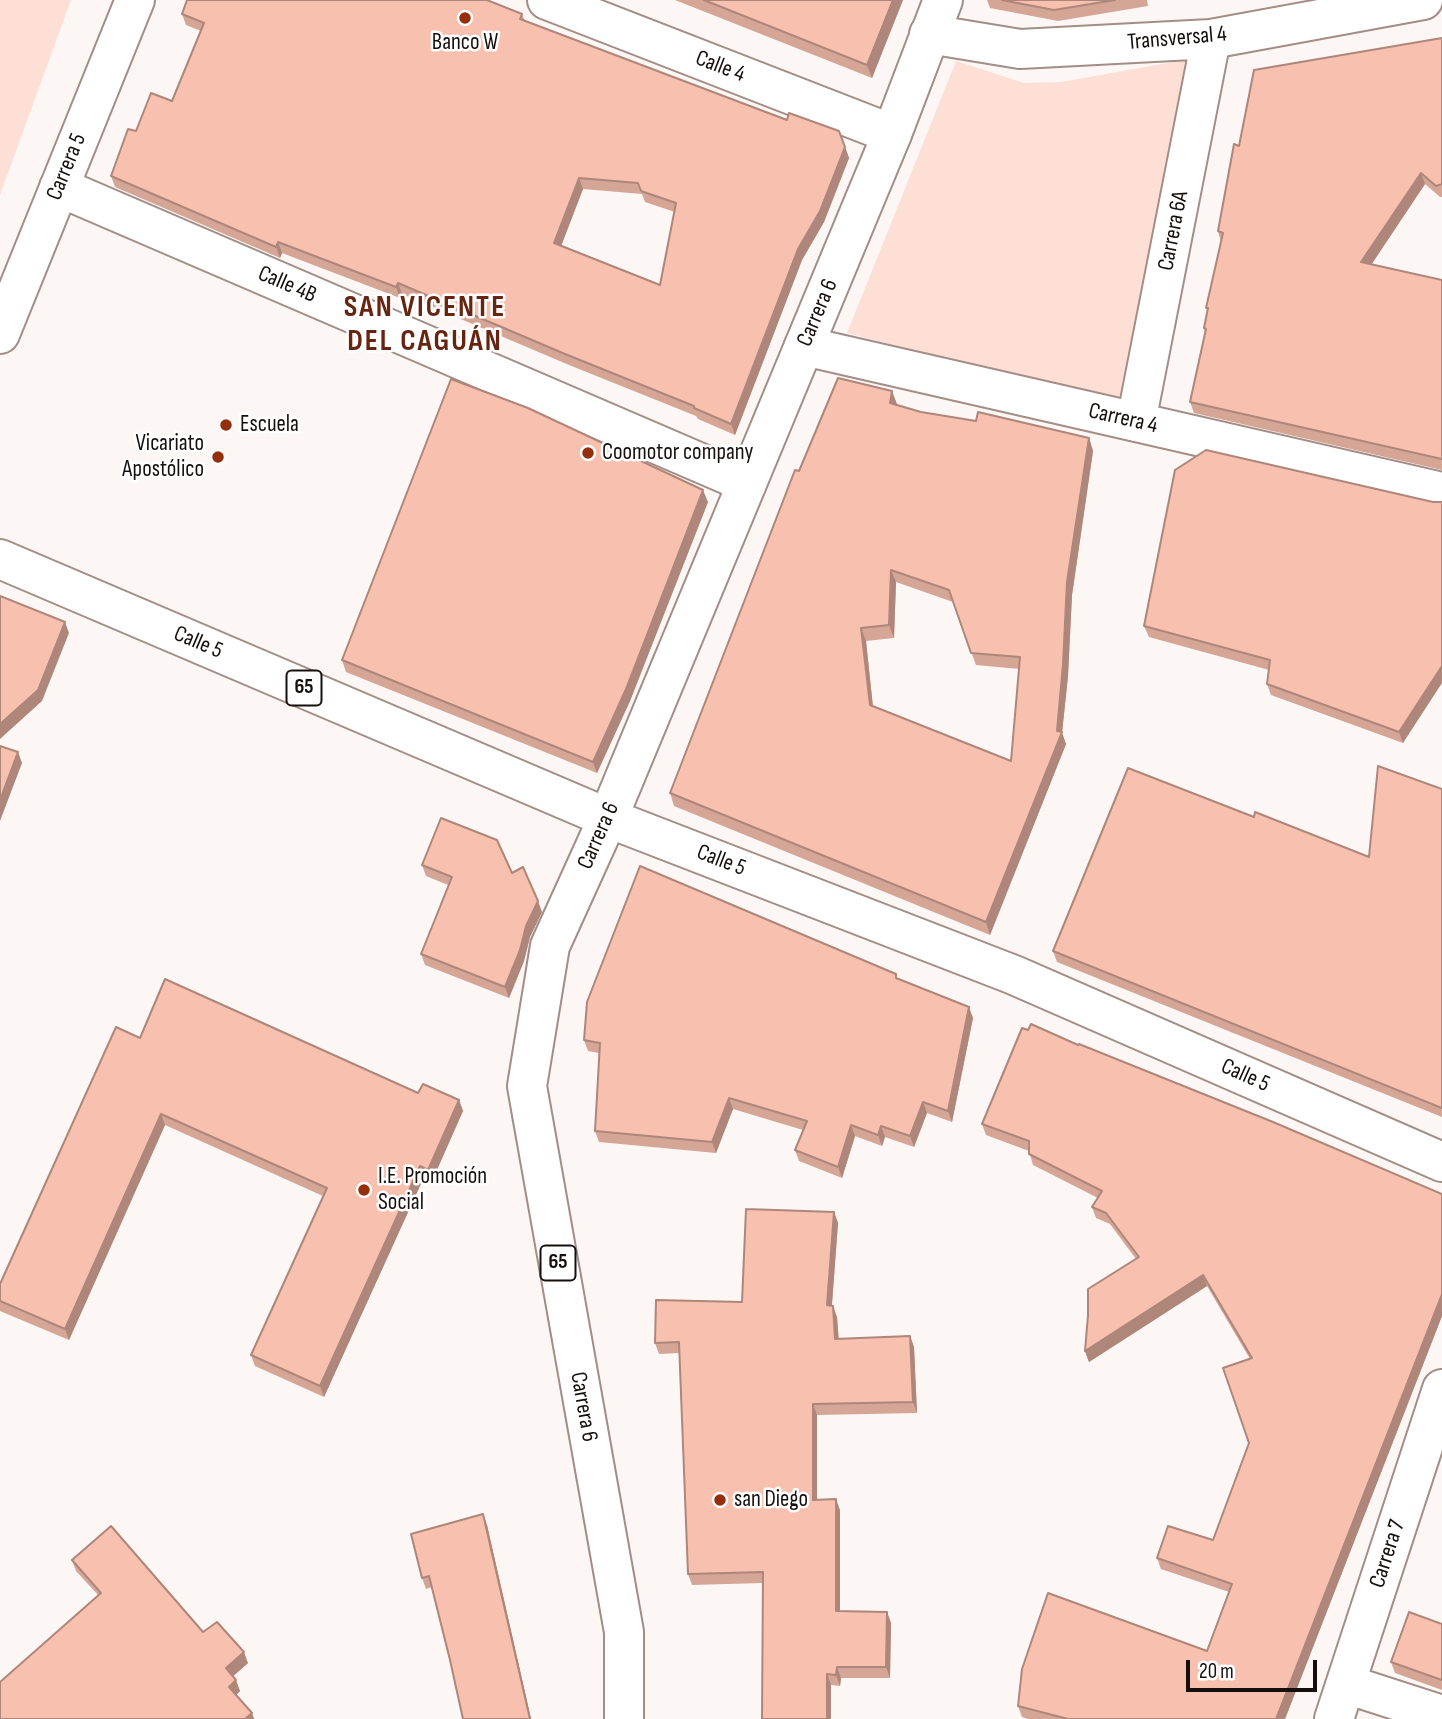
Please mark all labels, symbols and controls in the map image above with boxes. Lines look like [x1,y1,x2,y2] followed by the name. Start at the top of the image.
[457,10,473,26] marker: Banco W
[1126,21,1228,57] street label: Transversal 4
[432,29,498,57] place label: Banco W
[691,45,749,89] street label: Calle 4
[41,130,93,204] street label: Carrera 5
[1153,189,1195,273] street label: Carrera 6A
[254,260,320,310] street label: Calle 4B
[792,275,844,351] street label: Carrera 6
[345,290,505,360] district label: SAN VICENTE DEL CAGUÁN
[1086,398,1160,440] street label: Carrera 4
[240,411,299,439] place label: Escuela
[218,417,234,433] marker: Escuela
[122,430,204,484] place label: Vicariato Apostólico
[602,439,753,467] place label: Coomotor company
[580,445,596,461] marker: Coomotor company
[210,449,226,465] marker: Vicariato Apostólico
[169,620,227,666] street label: Calle 5
[286,670,322,706] road number: 65
[572,798,626,874] street label: Carrera 6
[693,839,749,883] street label: Calle 5
[1216,1053,1274,1099] street label: Calle 5
[378,1163,487,1217] place label: I.E. Promoción Social
[356,1182,372,1198] marker: I.E. Promoción Social
[540,1246,576,1280] road number: 65
[563,1370,603,1444] street label: Carrera 6
[734,1486,808,1514] place label: san Diego
[712,1492,728,1508] marker: san Diego
[1364,1517,1412,1591] street label: Carrera 7
[1190,1646,1321,1690] scale bar
[1199,1659,1234,1684] text: 20 m

